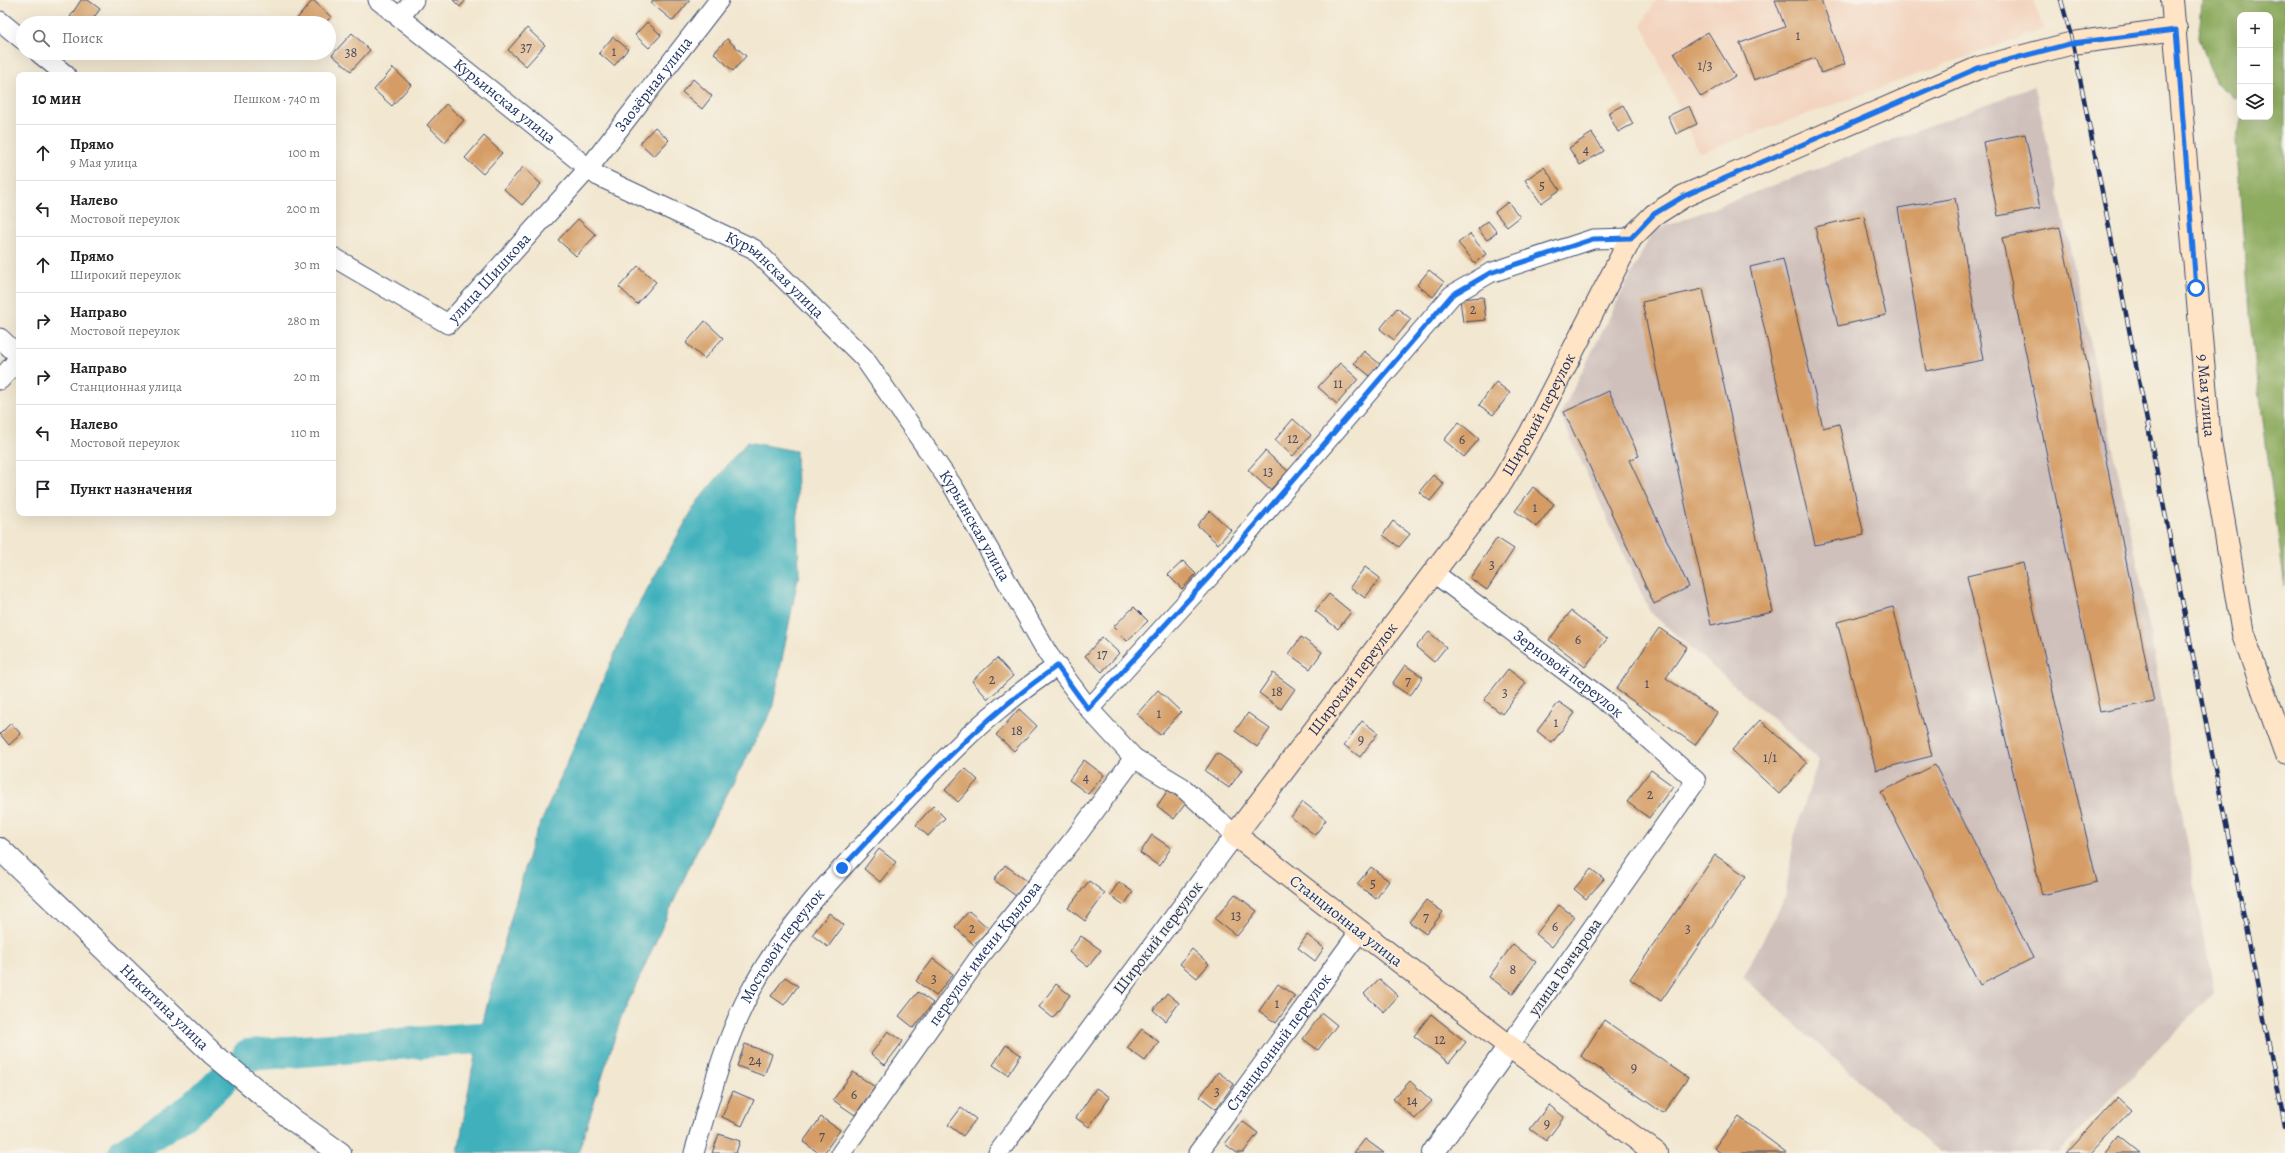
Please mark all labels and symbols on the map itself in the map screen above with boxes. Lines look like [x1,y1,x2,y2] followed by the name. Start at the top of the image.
[1796,26,1801,45] house number: 1
[610,32,698,137] street label: Заозёрная улица
[520,38,532,57] house number: 37
[612,42,617,61] house number: 1
[345,43,358,62] house number: 38
[449,53,561,149] street label: Курьинская улица
[1697,56,1713,75] house number: 1/3
[1583,140,1589,159] house number: 4
[1539,176,1545,195] house number: 5
[722,226,829,324] street label: Курьинская улица
[442,228,536,329] street label: улица Шишкова
[2187,279,2205,297] route start
[1470,300,1477,319] house number: 2
[1497,349,1581,480] street label: Широкий переулок
[2191,353,2221,438] street label: 9 Мая улица
[1333,374,1343,393] house number: 11
[1287,429,1299,448] house number: 12
[1459,430,1465,449] house number: 6
[1263,462,1273,481] house number: 13
[934,466,1016,586] street label: Курьинская улица
[1533,498,1538,517] house number: 1
[1489,555,1495,574] house number: 3
[1303,618,1403,740] street label: Широкий переулок
[1509,625,1628,723] street label: Зерновой переулок
[1575,630,1581,649] house number: 6
[1097,645,1107,664] house number: 17
[989,670,996,689] house number: 2
[1405,672,1411,691] house number: 7
[1645,674,1650,693] house number: 1
[1271,682,1283,701] house number: 18
[1502,683,1508,702] house number: 3
[1157,704,1162,723] house number: 1
[1554,713,1559,732] house number: 1
[1011,721,1023,740] house number: 18
[1358,730,1364,749] house number: 9
[1763,748,1777,767] house number: 1/1
[1083,768,1089,787] house number: 4
[1647,785,1654,804] house number: 2
[833,859,851,877] route end
[1285,870,1408,973] street label: Станционная улица
[1370,874,1376,893] house number: 5
[923,876,1047,1030] street label: переулок имени Крылова
[1108,877,1208,999] street label: Широкий переулок
[735,884,830,1007] street label: Мостовой переулок
[1231,906,1241,925] house number: 13
[1423,908,1429,927] house number: 7
[1523,913,1607,1021] street label: улица Гончарова
[1552,917,1558,936] house number: 6
[969,919,976,938] house number: 2
[1685,919,1691,938] house number: 3
[115,959,214,1056] street label: Никитина улица
[1510,960,1517,979] house number: 8
[931,969,937,988] house number: 3
[1221,969,1337,1116] street label: Станционный переулок
[1275,994,1280,1013] house number: 1
[1434,1030,1446,1049] house number: 12
[749,1051,762,1070] house number: 24
[1631,1058,1637,1077] house number: 9
[1214,1082,1220,1101] house number: 3
[851,1085,857,1104] house number: 6
[1406,1091,1418,1110] house number: 14
[1544,1114,1550,1133] house number: 9
[819,1127,825,1146] house number: 7

